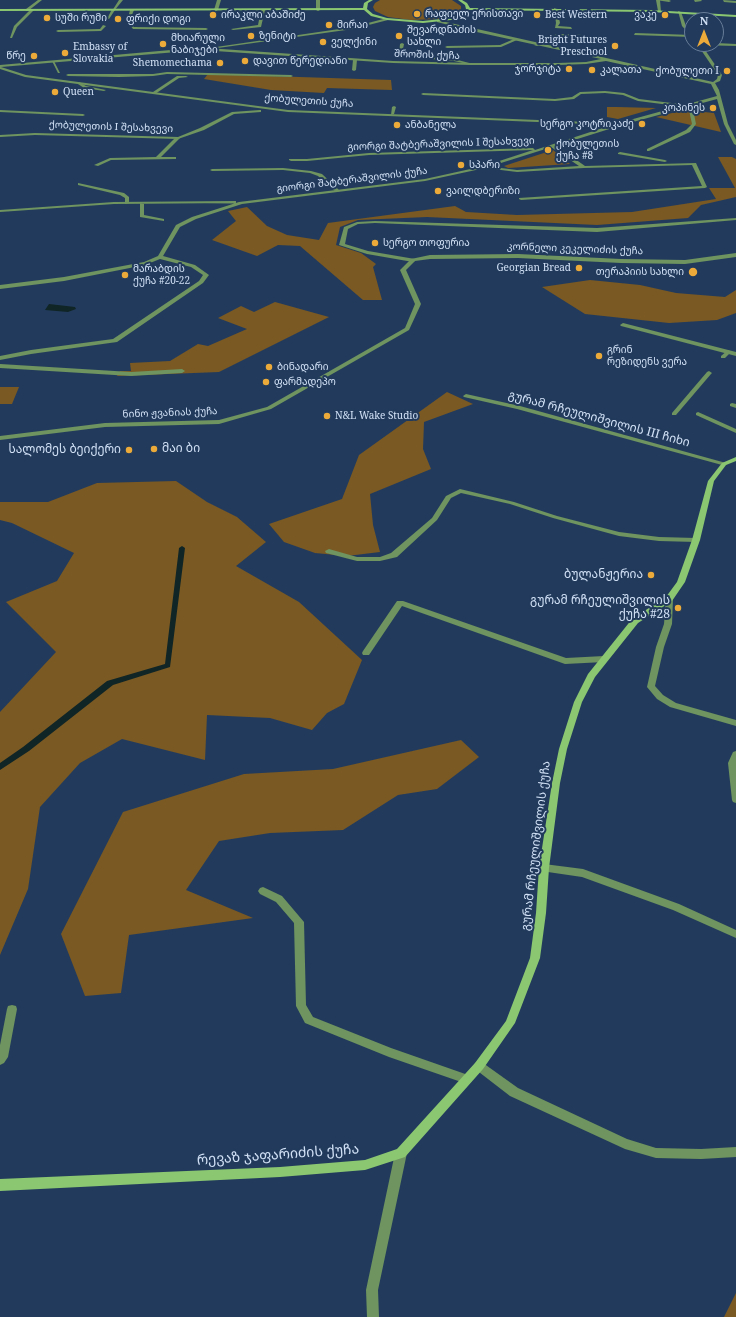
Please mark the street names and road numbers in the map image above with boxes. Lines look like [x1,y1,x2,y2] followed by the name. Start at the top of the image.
[394,48,460,62] street label: შროშის ქუჩა
[264,92,354,110] street label: ქობულეთის ქუჩა
[49,119,173,135] street label: ქობულეთის I შესახვევი
[347,135,535,153] street label: გიორგი შატბერაშვილის I შესახვევი
[276,165,428,195] street label: გიორგი შატბერაშვილის ქუჩა
[507,241,643,257] street label: კორნელი კეკელიძის ქუჩა
[507,388,691,450] street label: გურამ რჩეულიშვილის III ჩიხი
[122,405,218,421] street label: ნინო ჟვანიას ქუჩა
[518,760,554,932] street label: გურამ რჩეულიშვილის ქუჩა
[196,1141,360,1169] street label: რევაზ ჯაფარიძის ქუჩა

